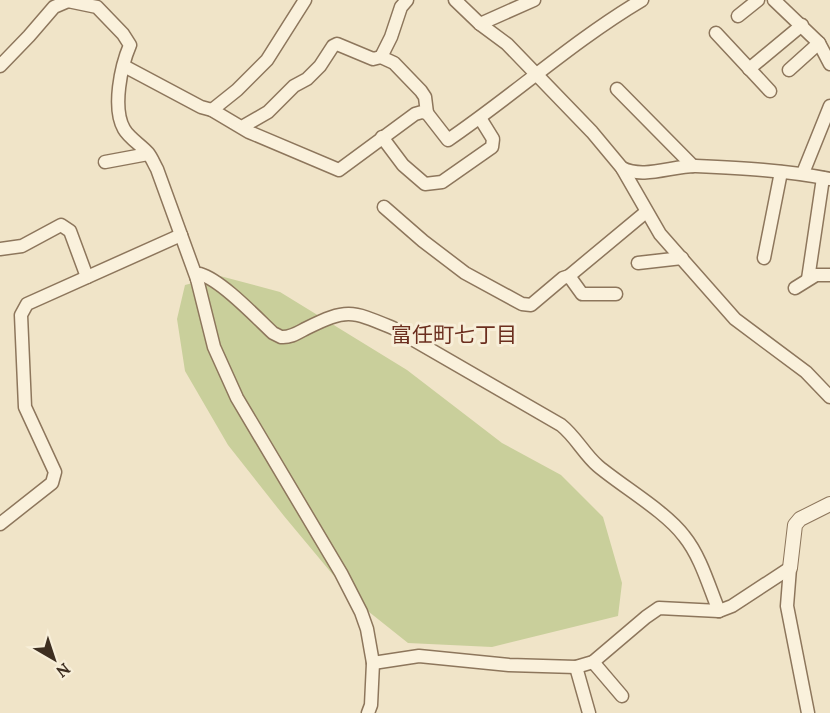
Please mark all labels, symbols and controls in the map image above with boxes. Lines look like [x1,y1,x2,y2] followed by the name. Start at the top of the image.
[391,321,517,348] district label: 富任町七丁目
[24,629,84,689] north arrow
[52,659,75,682] text: N

